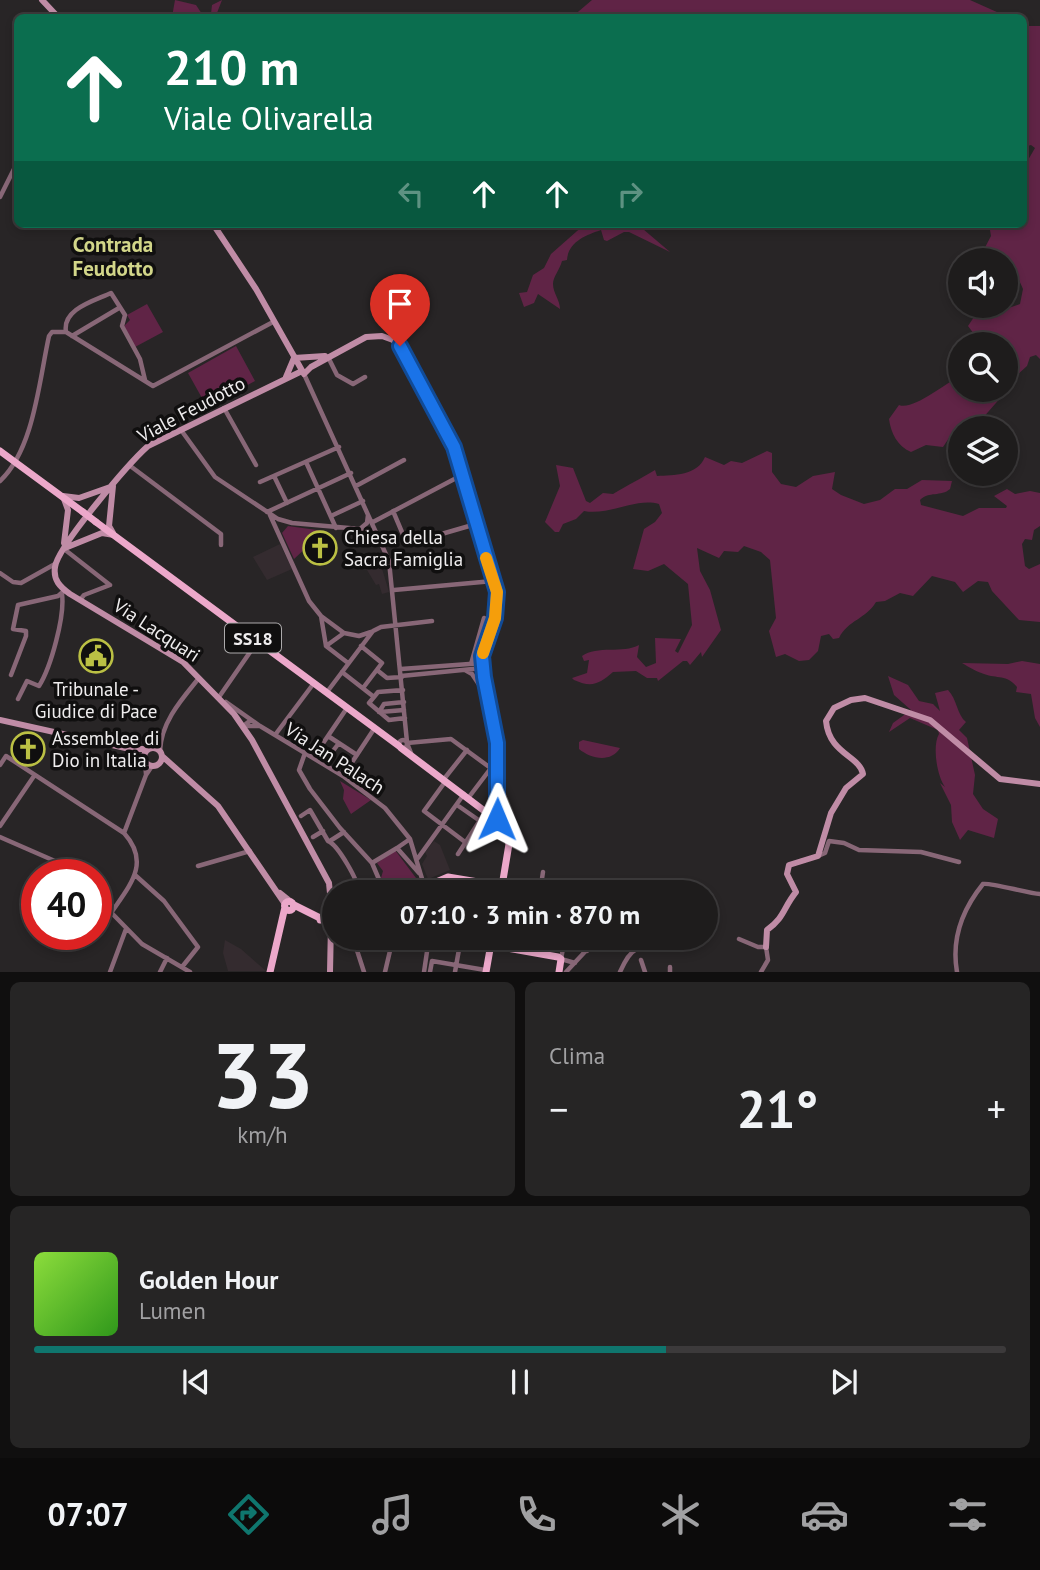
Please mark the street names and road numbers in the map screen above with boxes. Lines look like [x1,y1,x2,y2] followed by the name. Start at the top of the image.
[132,371,249,448] street label: Viale Feudotto
[108,592,205,667] street label: Via Lacquari
[225,624,281,652] road number: SS18
[280,716,389,799] street label: Via Jan Palach

